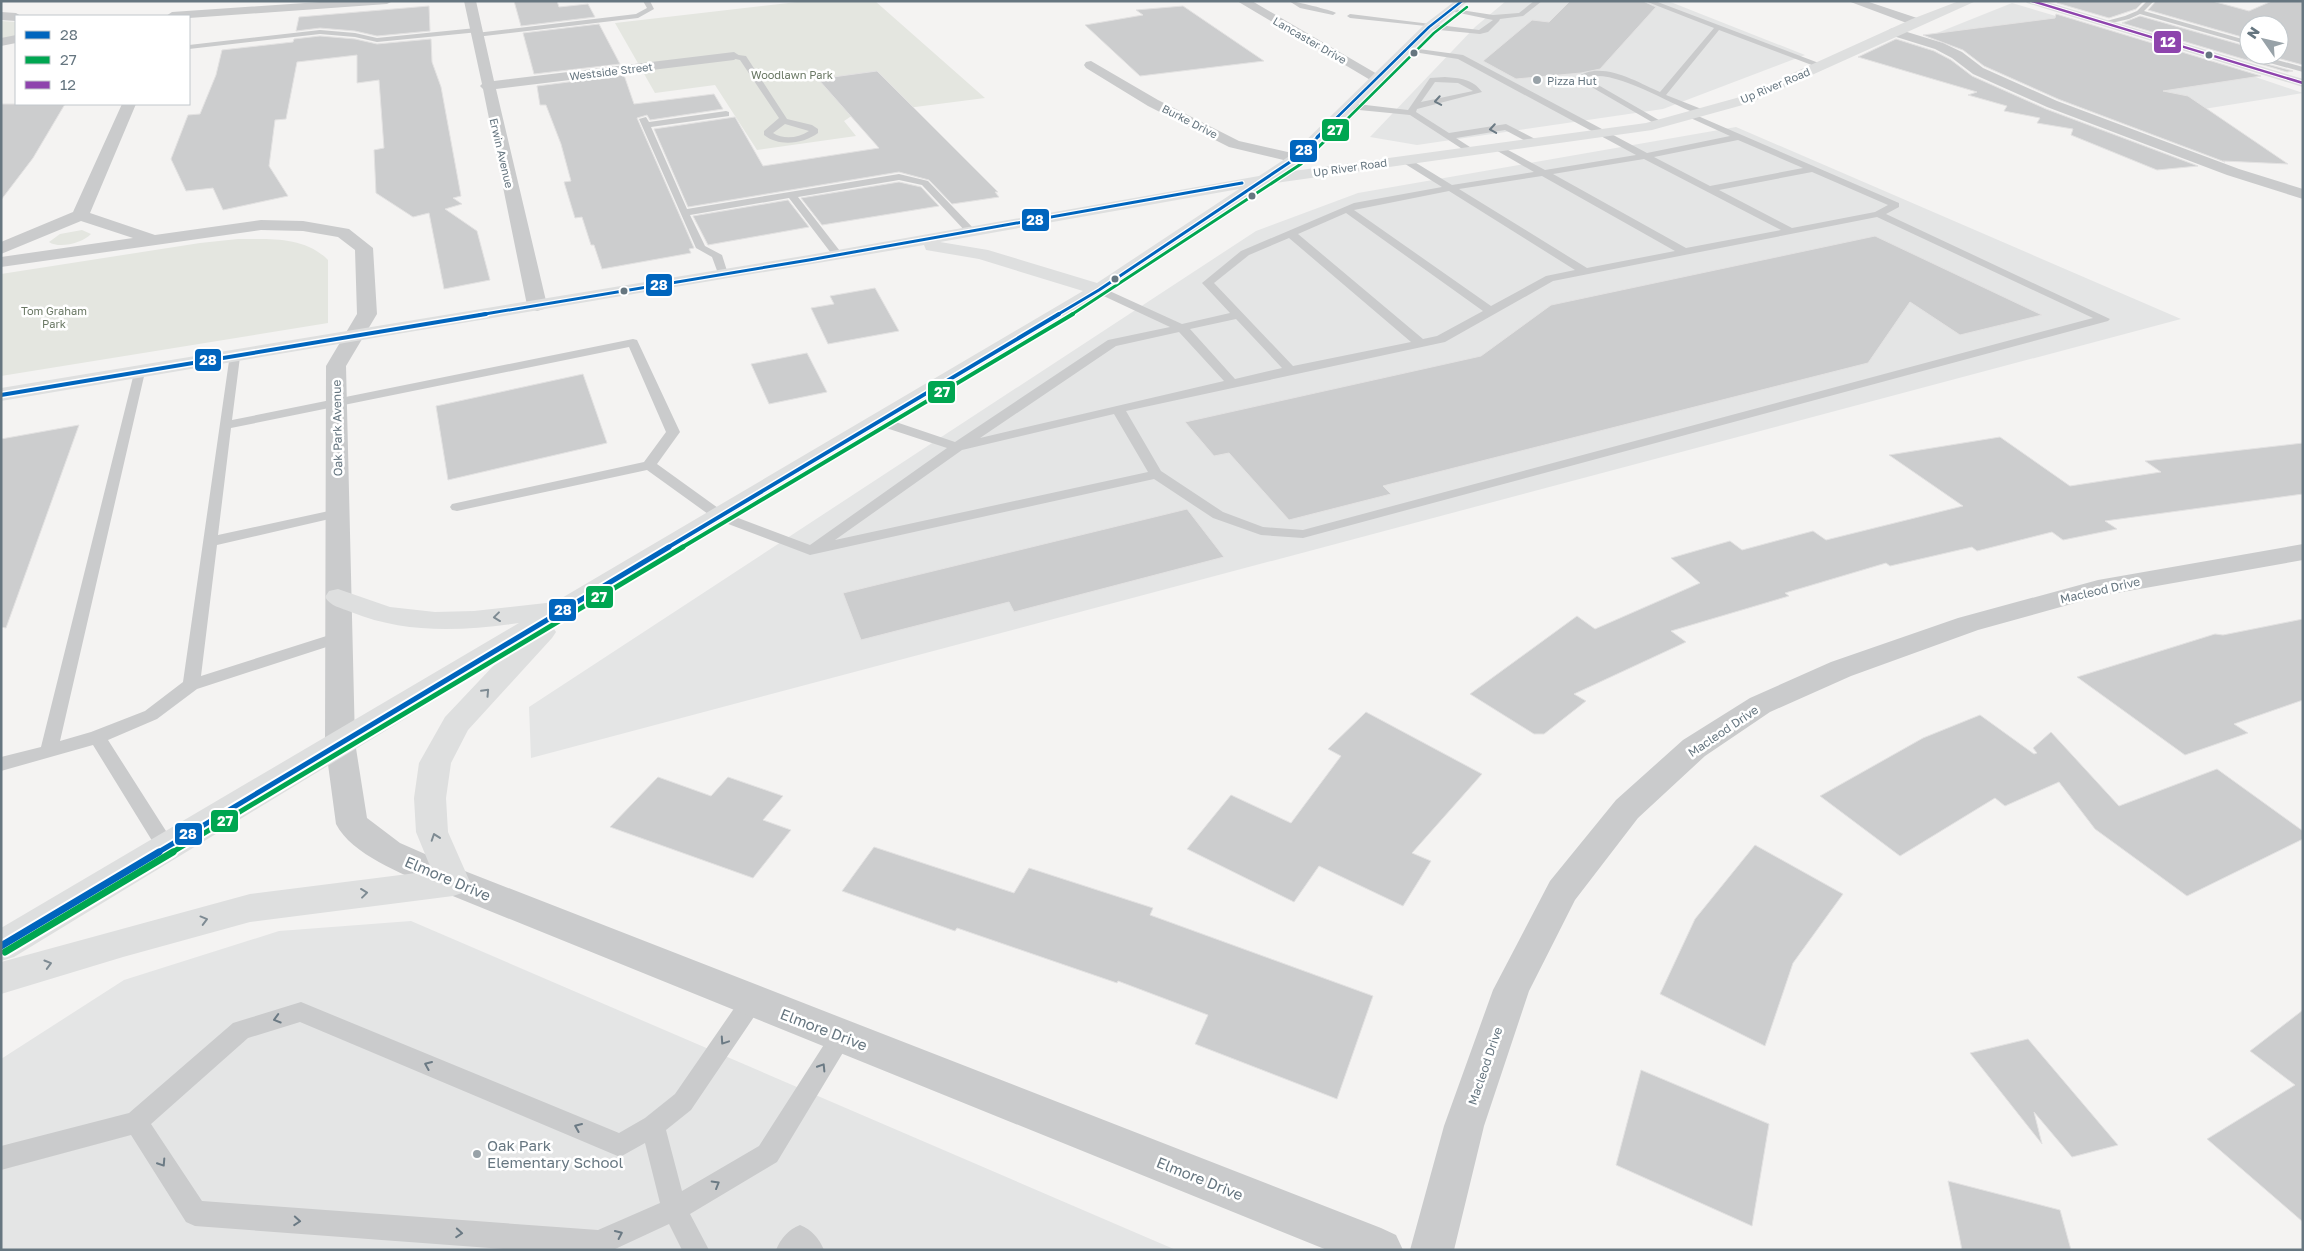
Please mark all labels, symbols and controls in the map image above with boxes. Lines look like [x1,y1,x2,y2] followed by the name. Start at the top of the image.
[1271,14,1349,66] street label: Lancaster Drive
[15,15,190,105] legend
[2239,15,2289,65] north arrow
[2243,23,2263,42] text: N
[60,25,78,43] text: 28
[2153,30,2182,54] line badge: 12
[2160,33,2176,50] text: 12
[1409,48,1419,58] unlabelled marker
[60,50,77,68] text: 27
[2204,50,2214,60] unlabelled marker
[569,59,653,83] street label: Westside Street
[1738,65,1812,105] street label: Up River Road
[751,68,833,81] park label: Woodlawn Park
[1531,74,1543,86] marker: Pizza Hut
[1547,74,1597,87] place label: Pizza Hut
[60,75,76,93] text: 12
[1434,95,1442,105] one-way arrow
[1160,101,1220,141] street label: Burke Drive
[488,117,516,189] street label: Erwin Avenue
[1321,118,1350,142] line badge: 27
[1327,121,1343,138] text: 27
[1489,124,1498,134] one-way arrow
[1289,139,1318,163] line badge: 28
[1295,141,1313,158] text: 28
[1312,155,1388,179] street label: Up River Road
[1247,191,1257,201] unlabelled marker
[1021,208,1050,232] line badge: 28
[1026,211,1044,228] text: 28
[645,273,673,297] line badge: 28
[1110,274,1120,284] unlabelled marker
[650,276,668,293] text: 28
[619,286,629,296] unlabelled marker
[21,304,87,330] park label: Tom Graham Park
[194,348,222,372] line badge: 28
[199,351,217,368] text: 28
[329,379,345,477] street label: Oak Park Avenue
[927,380,956,404] line badge: 27
[934,383,950,400] text: 27
[2059,574,2141,606] street label: Macleod Drive
[585,585,614,609] line badge: 27
[591,588,607,605] text: 27
[548,598,577,622] line badge: 28
[554,601,572,618] text: 28
[493,611,501,622] one-way arrow
[480,689,489,698] one-way arrow
[1685,702,1761,760] street label: Macleod Drive
[210,809,239,833] line badge: 27
[217,812,233,829] text: 27
[174,822,203,846] line badge: 28
[179,825,197,842] text: 28
[430,833,440,842] one-way arrow
[402,852,494,904] street label: Elmore Drive
[361,888,369,899] one-way arrow
[200,915,209,926] one-way arrow
[43,960,52,970] one-way arrow
[778,1004,870,1054] street label: Elmore Drive
[273,1014,282,1024] one-way arrow
[1465,1025,1505,1107] street label: Macleod Drive
[721,1036,730,1045] one-way arrow
[424,1061,433,1071] one-way arrow
[816,1063,826,1072] one-way arrow
[574,1123,583,1134] one-way arrow
[487,1136,623,1171] place label: Oak Park Elementary School
[471,1148,483,1160] marker: Oak Park Elementary School
[1154,1153,1246,1204] street label: Elmore Drive
[156,1158,166,1167] one-way arrow
[711,1180,720,1190] one-way arrow
[294,1215,302,1226] one-way arrow
[456,1227,464,1238] one-way arrow
[614,1230,623,1240] one-way arrow

